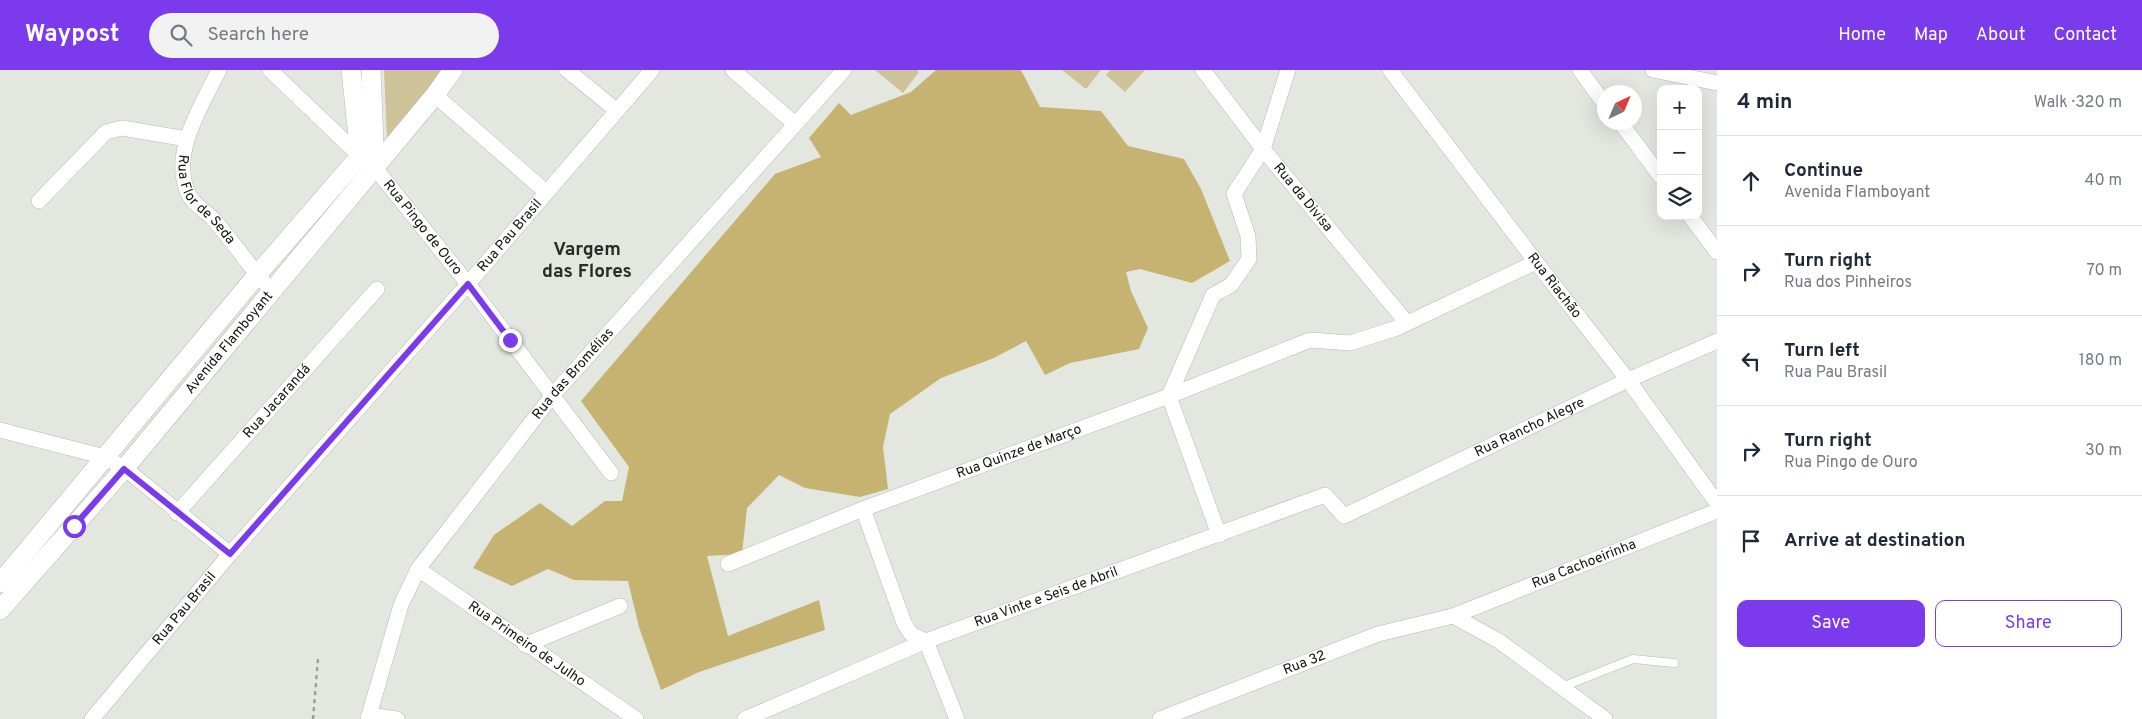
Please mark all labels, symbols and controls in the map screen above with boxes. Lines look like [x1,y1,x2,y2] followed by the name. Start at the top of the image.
[149,13,499,58] search box
[25,20,119,50] text: Waypost
[167,21,195,49] icon: search
[207,23,309,47] text: Search here
[1838,24,1886,47] text: Home
[1914,24,1948,47] text: Map
[1976,24,2025,47] text: About
[2053,24,2117,47] text: Contact
[1597,85,1642,130] north arrow
[1657,85,1702,220] map controls
[1657,85,1702,130] button: +
[1737,89,1793,116] text: 4 min
[2034,93,2122,113] text: Walk · 320 m
[1657,130,1702,175] button: −
[174,154,239,248] street label: Rua Flor de Seda
[1784,159,1863,183] text: Continue
[1270,160,1336,235] street label: Rua da Divisa
[1737,167,1765,195] icon: ahead
[2084,171,2122,191] text: 40 m
[1657,175,1702,220] button: layers
[379,177,466,279] street label: Rua Pingo de Ouro
[1784,183,1930,203] text: Avenida Flamboyant
[474,196,546,275] street label: Rua Pau Brasil
[542,238,632,284] district label: Vargem das Flores
[1524,249,1585,322] street label: Rua Riachão
[1784,249,1872,273] text: Turn right
[1737,257,1765,285] icon: right
[2087,261,2122,281] text: 70 m
[1784,273,1912,293] text: Rua dos Pinheiros
[182,288,276,397] street label: Avenida Flamboyant
[529,324,617,423] street label: Rua das Bromélias
[499,329,522,352] route end
[1784,339,1860,363] text: Turn left
[1737,347,1765,375] icon: left
[2079,351,2122,371] text: 180 m
[239,361,314,442] street label: Rua Jacarandá
[1784,363,1887,383] text: Rua Pau Brasil
[1472,394,1587,461] street label: Rua Rancho Alegre
[954,420,1084,482] street label: Rua Quinze de Março
[1784,429,1872,453] text: Turn right
[1737,437,1765,465] icon: right
[2085,441,2122,461] text: 30 m
[1784,453,1918,473] text: Rua Pingo de Ouro
[63,515,86,538] route start
[1737,527,1765,555] icon: arrive
[1784,529,1965,553] text: Arrive at destination
[1529,536,1639,592] street label: Rua Cachoeirinha
[972,563,1120,631] street label: Rua Vinte e Seis de Abril
[149,568,220,649] street label: Rua Pau Brasil
[465,597,589,690] street label: Rua Primeiro de Julho
[1737,600,1925,647] button: Save
[1935,600,2122,647] button: Share
[1281,647,1328,679] street label: Rua 32

